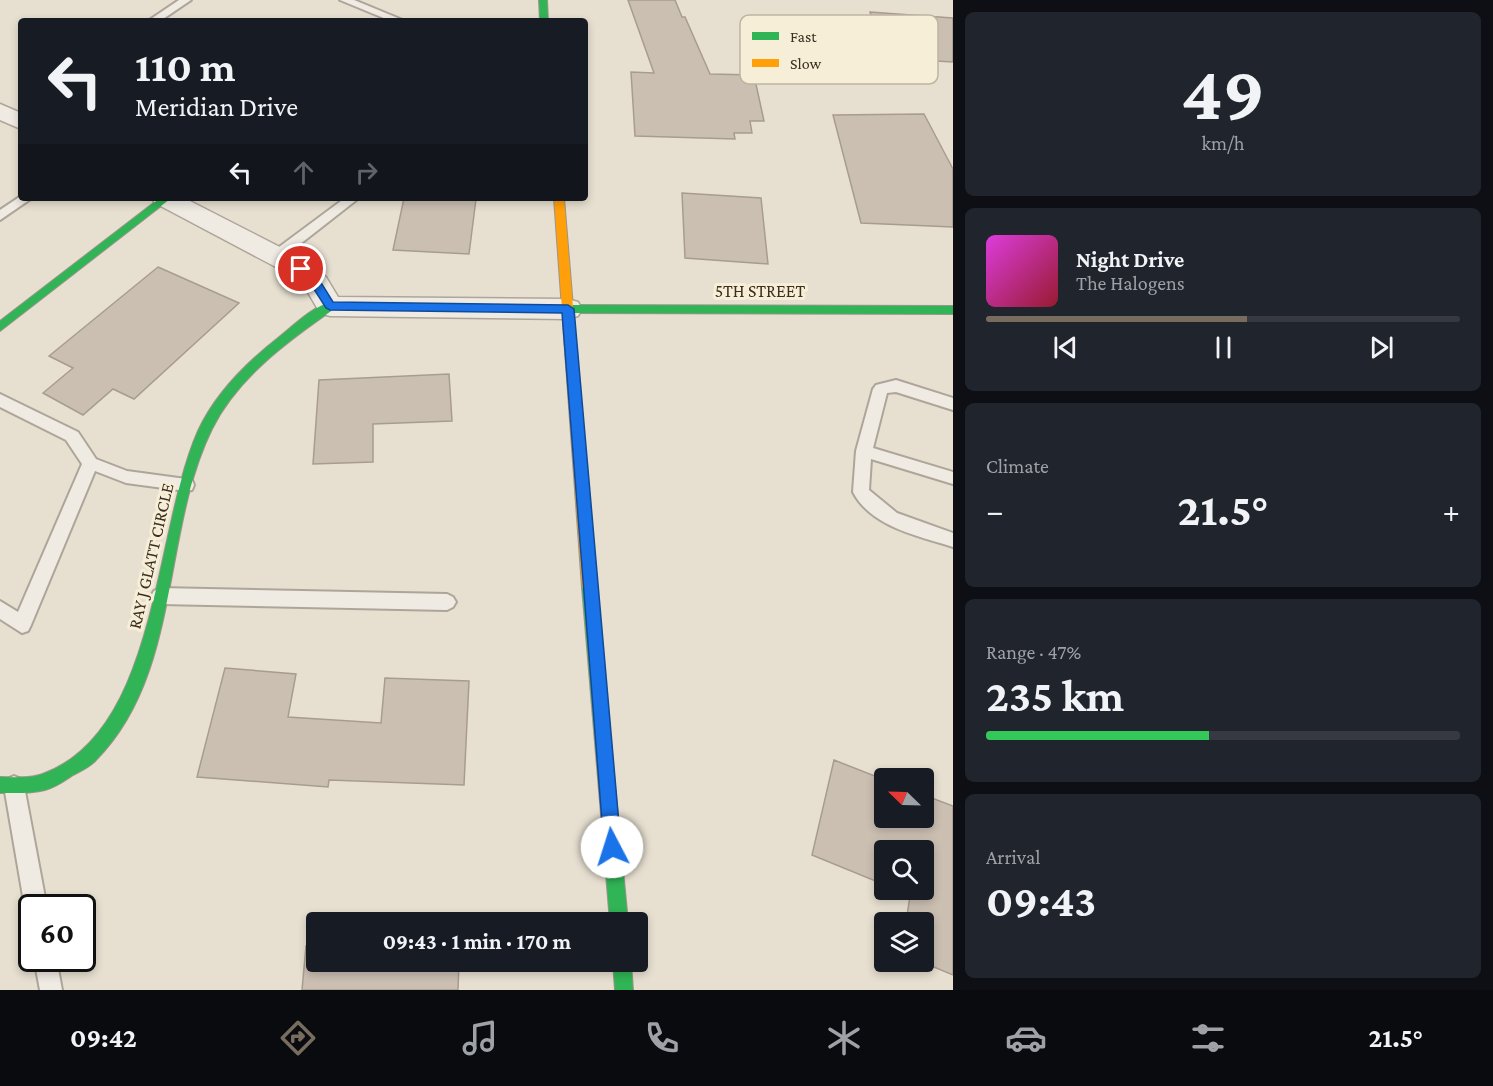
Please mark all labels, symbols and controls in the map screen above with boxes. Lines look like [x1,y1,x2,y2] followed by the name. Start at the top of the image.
[740,15,938,84] legend
[790,28,817,45] text: Fast
[36,42,114,120] icon: left
[135,43,236,90] text: 110 m
[1181,49,1265,136] text: 49
[790,55,822,72] text: Slow
[135,92,298,122] text: Meridian Drive
[1201,132,1245,154] text: km/h
[224,156,257,189] icon: left
[287,156,320,189] icon: ahead
[350,156,383,189] icon: right
[275,243,326,294] pin
[1076,247,1184,272] text: Night Drive
[284,252,317,285] icon: arrive
[1076,272,1185,294] text: The Halogens
[715,281,806,301] street label: 5TH STREET
[1049,331,1082,364] icon: previous
[1207,331,1240,364] icon: pause
[1365,331,1398,364] icon: next
[986,455,1049,477] text: Climate
[125,481,178,631] street label: RAY J GLATT CIRCLE
[1178,485,1268,535] text: 21.5°
[986,492,1003,529] text: −
[1443,492,1460,529] text: +
[986,641,1081,663] text: Range · 47%
[986,671,1124,721] text: 235 km
[874,768,934,828] north arrow
[874,768,934,972] map controls
[580,815,644,879] position arrow
[874,840,934,900] button: search
[986,846,1040,868] text: Arrival
[986,876,1096,926] text: 09:43
[18,894,96,972] speed limit sign: 60
[874,912,934,972] button: layers
[383,929,571,954] text: 09:43 · 1 min · 170 m
[277,1017,319,1059] icon: directions
[459,1017,501,1059] icon: music
[641,1017,683,1059] icon: phone
[823,1017,865,1059] icon: climate
[1005,1017,1047,1059] icon: car
[1187,1017,1229,1059] icon: filters
[70,1023,137,1053] text: 09:42
[1368,1023,1423,1053] text: 21.5°

